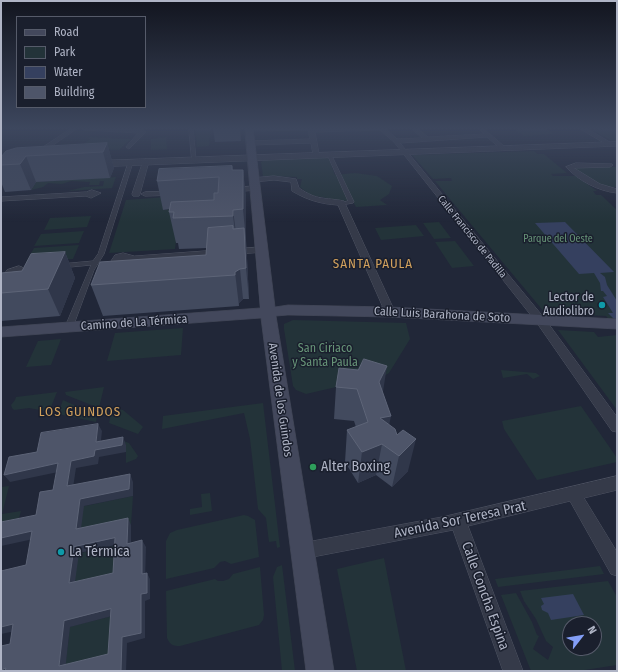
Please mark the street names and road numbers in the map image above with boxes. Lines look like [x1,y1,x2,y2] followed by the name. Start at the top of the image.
[435,193,509,281] street label: Calle Francisco de Padilla
[373,304,511,326] street label: Calle Luis Barahona de Soto
[80,312,188,334] street label: Camino de La Térmica
[265,342,295,458] street label: Avenida de los Guindos
[392,498,528,542] street label: Avenida Sor Teresa Prat
[458,540,512,652] street label: Calle Concha Espina

